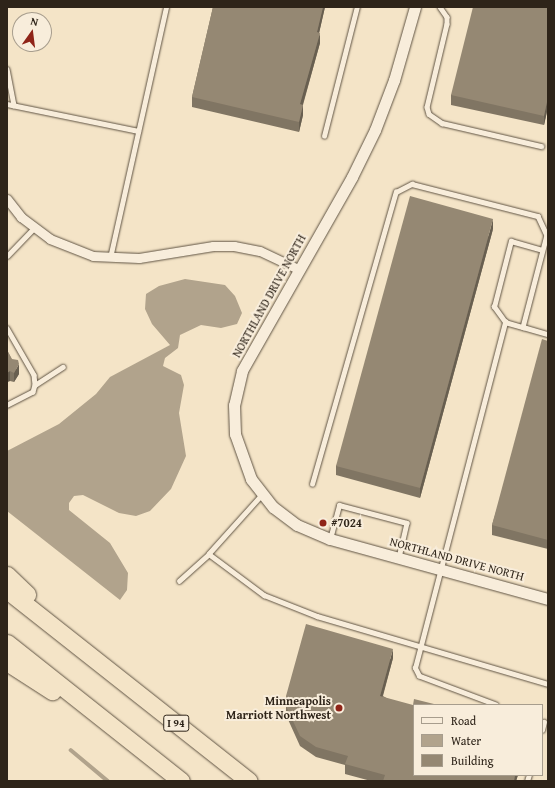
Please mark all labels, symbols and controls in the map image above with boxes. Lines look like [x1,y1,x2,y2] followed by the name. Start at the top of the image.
[12,12,52,52] north arrow
[29,13,40,30] text: N
[229,232,309,360] street label: NORTHLAND DRIVE NORTH
[331,516,362,530] place label: #7024
[318,518,328,528] marker: #7024
[388,534,526,584] street label: NORTHLAND DRIVE NORTH
[226,694,331,722] place label: Minneapolis Marriott Northwest
[334,703,344,713] marker: Minneapolis Marriott Northwest
[413,704,543,776] legend
[451,712,476,729] text: Road
[163,714,189,732] road number: I 94
[451,732,481,749] text: Water
[451,752,494,769] text: Building

